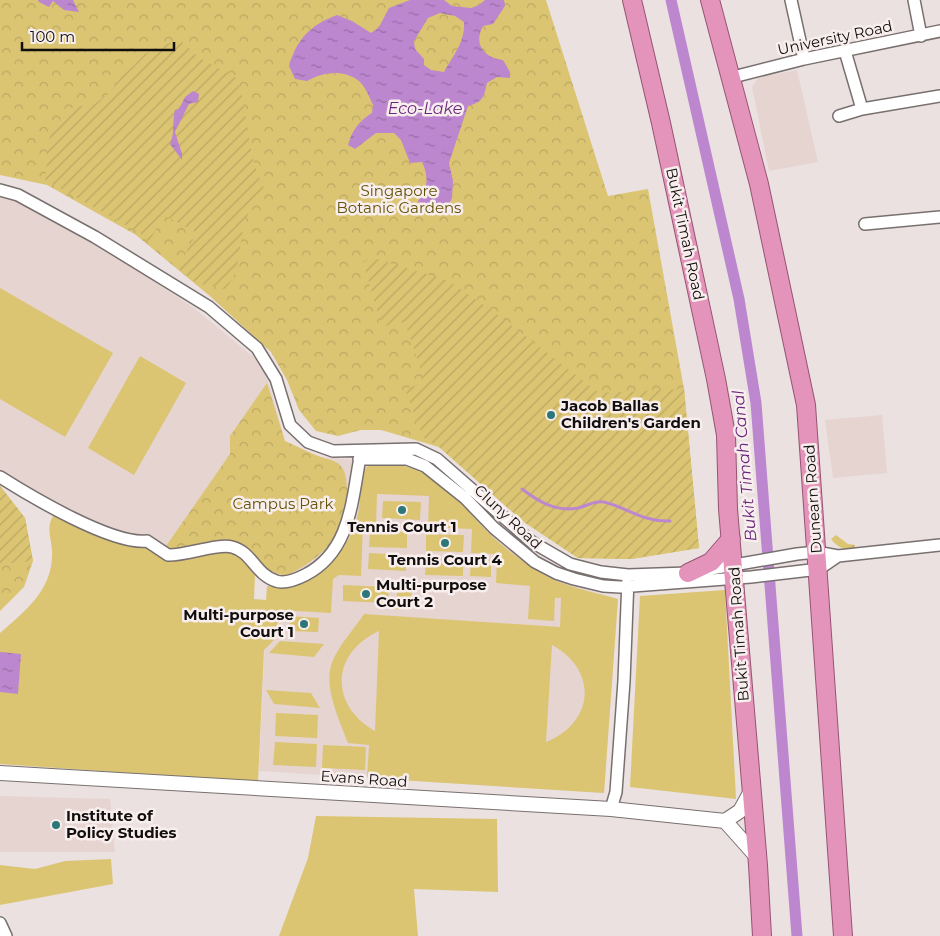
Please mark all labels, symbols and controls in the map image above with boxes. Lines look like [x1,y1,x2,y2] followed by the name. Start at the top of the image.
[776,16,894,59] street label: University Road
[22,20,175,52] scale bar
[30,27,75,46] text: 100 m
[388,99,462,118] water label: Eco-Lake
[662,166,709,302] street label: Bukit Timah Road
[337,181,461,217] park label: Singapore Botanic Gardens
[728,389,761,542] water label: Bukit Timah Canal
[560,396,701,432] place label: Jacob Ballas Children's Garden
[545,409,557,421] marker: Jacob Ballas Children's Garden
[799,444,826,554] street label: Dunearn Road
[470,480,546,553] street label: Cluny Road
[232,494,334,513] park label: Campus Park
[396,504,408,516] marker: Tennis Court 1
[347,517,457,536] place label: Tennis Court 1
[439,537,451,549] marker: Tennis Court 4
[388,550,503,569] place label: Tennis Court 4
[724,566,753,702] street label: Bukit Timah Road
[376,575,487,611] place label: Multi-purpose Court 2
[360,588,372,600] marker: Multi-purpose Court 2
[183,605,294,641] place label: Multi-purpose Court 1
[298,618,310,630] marker: Multi-purpose Court 1
[320,766,408,791] street label: Evans Road
[66,806,177,842] place label: Institute of Policy Studies
[50,819,62,831] marker: Institute of Policy Studies

